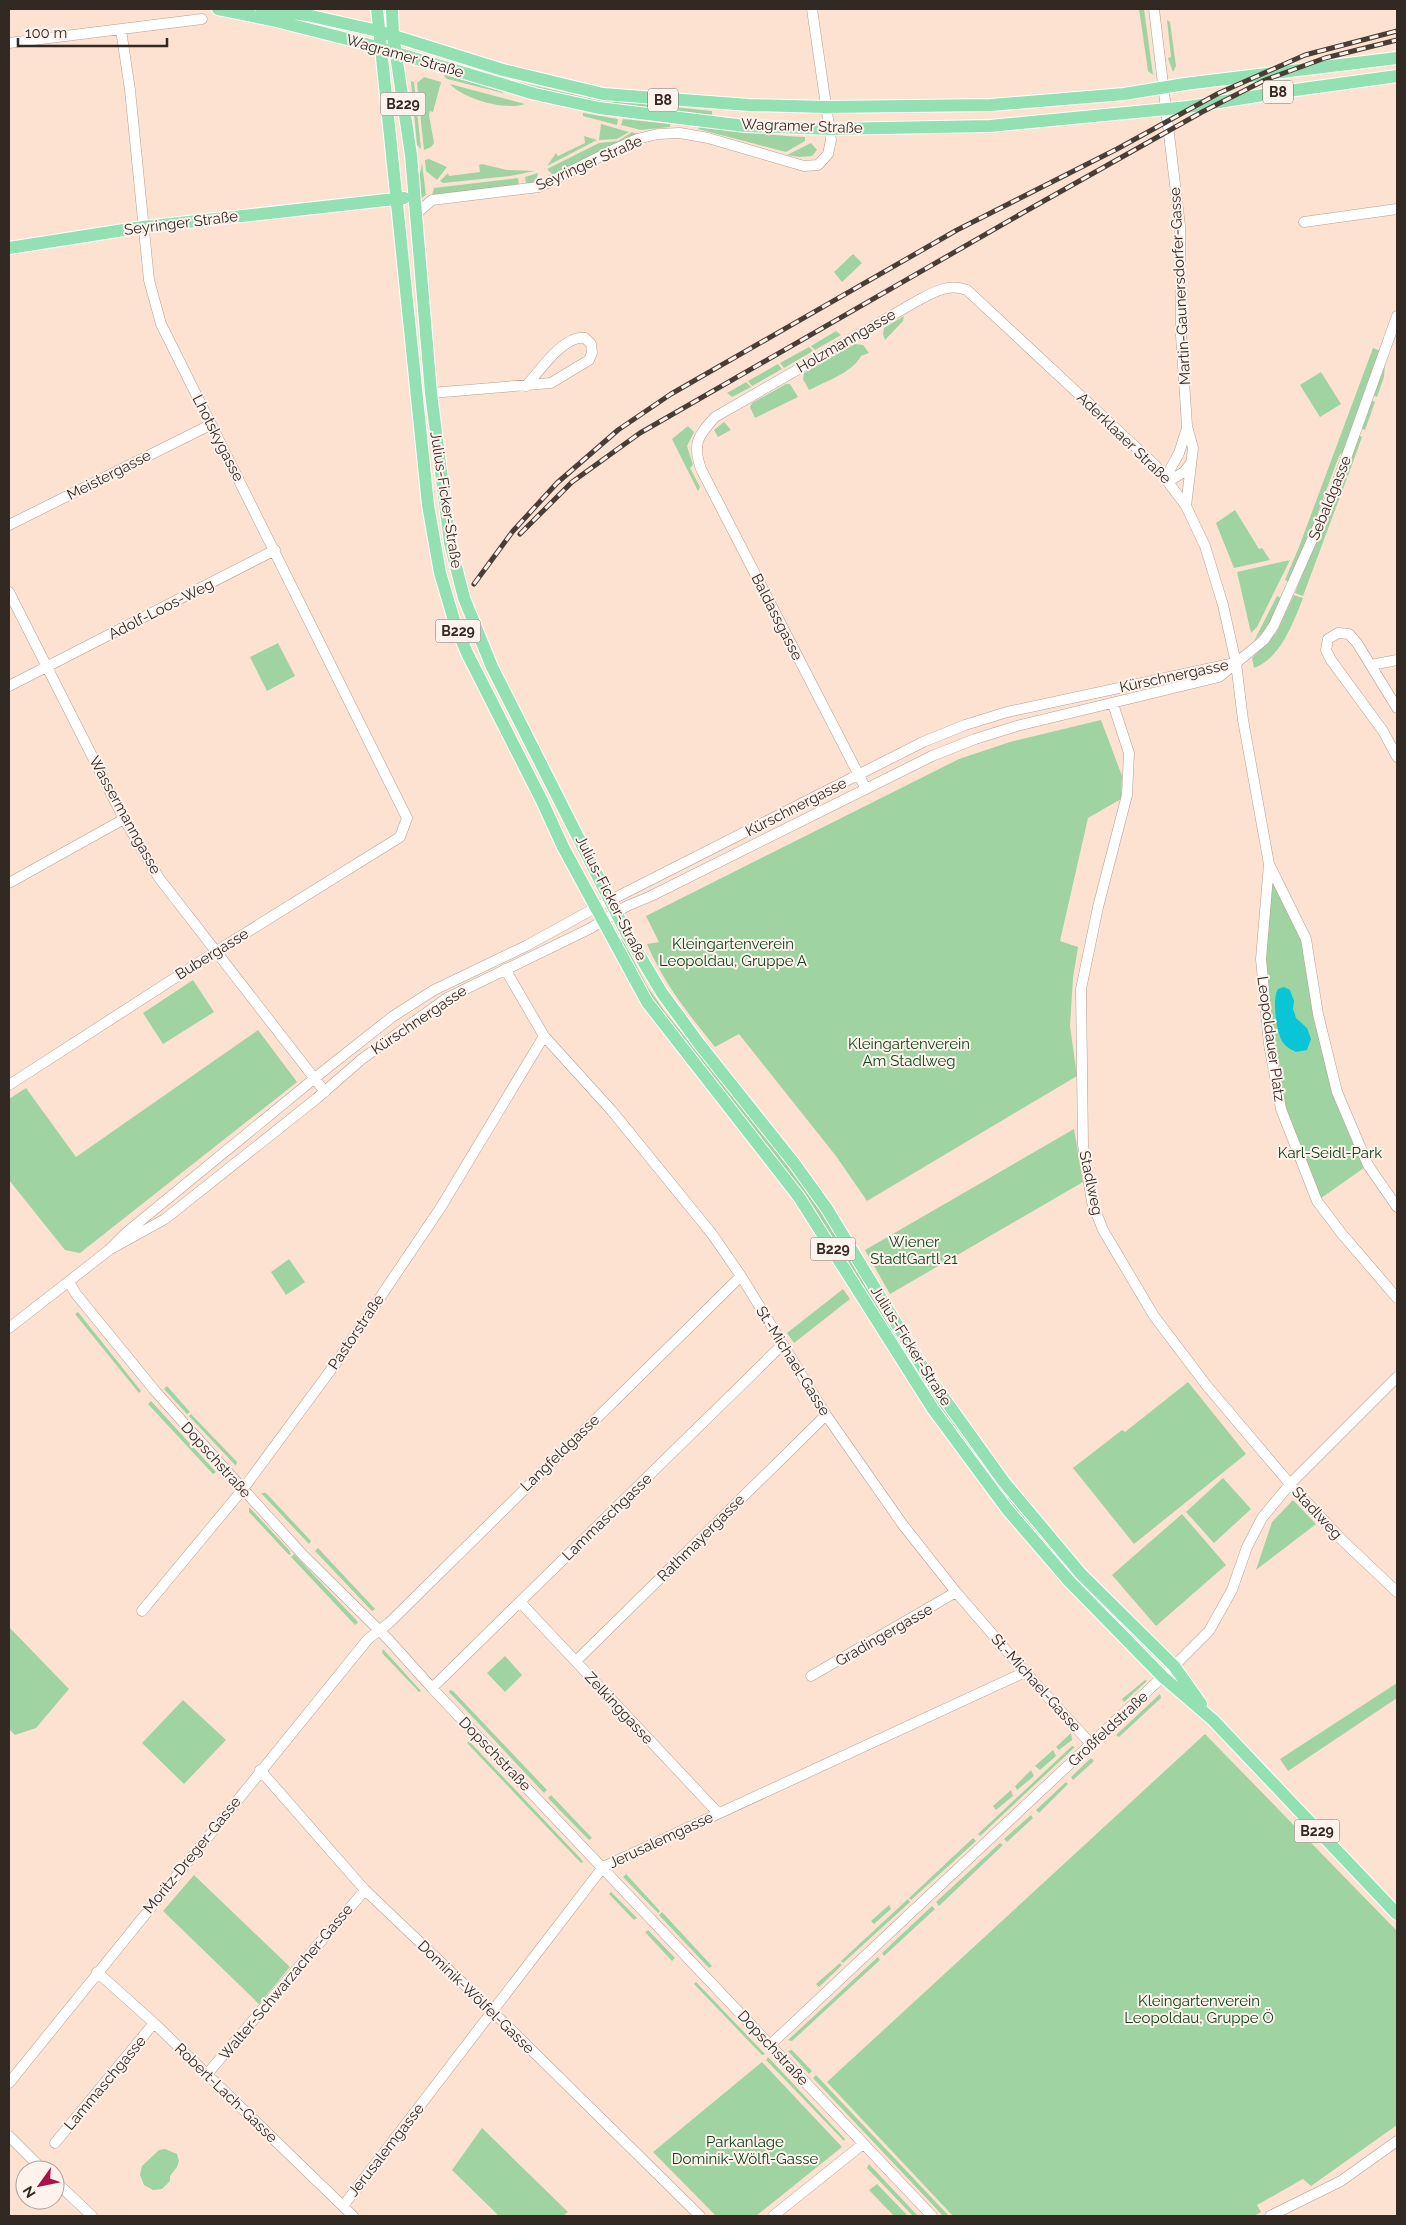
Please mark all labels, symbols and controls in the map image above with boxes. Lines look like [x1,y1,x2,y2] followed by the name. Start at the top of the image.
[18,15,166,47] scale bar
[25,24,67,42] text: 100 m
[344,31,466,81] street label: Wagramer Straße
[1263,80,1293,104] road number: B8
[648,88,678,112] road number: B8
[380,92,426,116] road number: B229
[741,115,863,137] street label: Wagramer Straße
[533,131,645,194] street label: Seyringer Straße
[1166,186,1194,385] street label: Martin-Gaunersdorfer-Gasse
[123,207,239,239] street label: Seyringer Straße
[793,305,899,377] street label: Holzmanngasse
[1073,389,1175,488] street label: Aderklaaer Straße
[188,392,248,485] street label: Lhotskygasse
[426,430,466,570] street label: Julius-Ficker-Straße
[64,446,154,504] street label: Meistergasse
[1305,453,1355,543] street label: Sebaldgasse
[747,571,807,664] street label: Baldassgasse
[106,575,216,643] street label: Adolf-Loos-Weg
[436,620,480,642] road number: B229
[1118,656,1230,696] street label: Kürschnergasse
[85,753,165,877] street label: Wassermanngasse
[742,774,850,840] street label: Kürschnergasse
[572,832,650,964] street label: Julius-Ficker-Straße
[172,924,252,984] street label: Bubergasse
[659,935,807,970] park label: Kleingartenverein Leopoldau, Gruppe A
[1253,975,1289,1103] street label: Leopoldauer Platz
[368,981,470,1059] street label: Kürschnergasse
[848,1035,970,1070] park label: Kleingartenverein Am Stadlweg
[1278,1144,1382,1162] park label: Karl-Seidl-Park
[1075,1149,1107,1217] street label: Stadlweg
[870,1233,958,1268] park label: Wiener StadtGartl 21
[810,1238,856,1260] road number: B229
[867,1283,955,1409] street label: Julius-Ficker-Straße
[324,1291,388,1373] street label: Pastorstraße
[752,1303,834,1419] street label: St.-Michael-Gasse
[517,1411,603,1495] street label: Langfeldgasse
[177,1418,255,1502] street label: Dopschstraße
[558,1470,656,1564] street label: Lammaschgasse
[1288,1483,1346,1543] street label: Stadlweg
[654,1491,748,1585] street label: Rathmayergasse
[832,1600,936,1670] street label: Gradingergasse
[987,1630,1085,1736] street label: St.-Michael-Gasse
[581,1668,657,1748] street label: Zelkinggasse
[1064,1687,1152,1771] street label: Großfeldstraße
[455,1713,535,1795] street label: Dopschstraße
[139,1793,245,1917] street label: Moritz-Dreger-Gasse
[606,1808,716,1872] street label: Jerusalemgasse
[1294,1820,1340,1842] road number: B229
[216,1900,357,2064] street label: Walter-Schwarzacher-Gasse
[414,1937,538,2058] street label: Dominik-Wölfel-Gasse
[1124,1992,1274,2027] park label: Kleingartenverein Leopoldau, Gruppe Ö
[734,2007,812,2089] street label: Dopschstraße
[60,2032,150,2134] street label: Lammaschgasse
[171,2039,281,2147] street label: Robert-Lach-Gasse
[344,2100,428,2200] street label: Jerusalemgasse
[672,2133,818,2168] park label: Parkanlage Dominik-Wölfl-Gasse
[15,2160,65,2210] north arrow
[19,2183,39,2201] text: N

